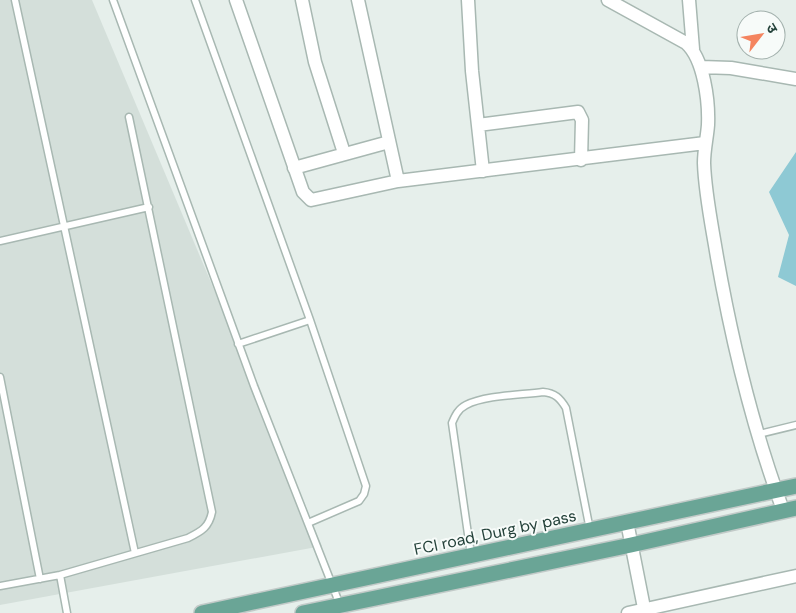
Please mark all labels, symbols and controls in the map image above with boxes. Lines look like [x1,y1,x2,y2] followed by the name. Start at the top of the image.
[736,10,786,60] north arrow
[762,20,782,37] text: उ
[412,505,578,560] street label: FCI road, Durg by pass

